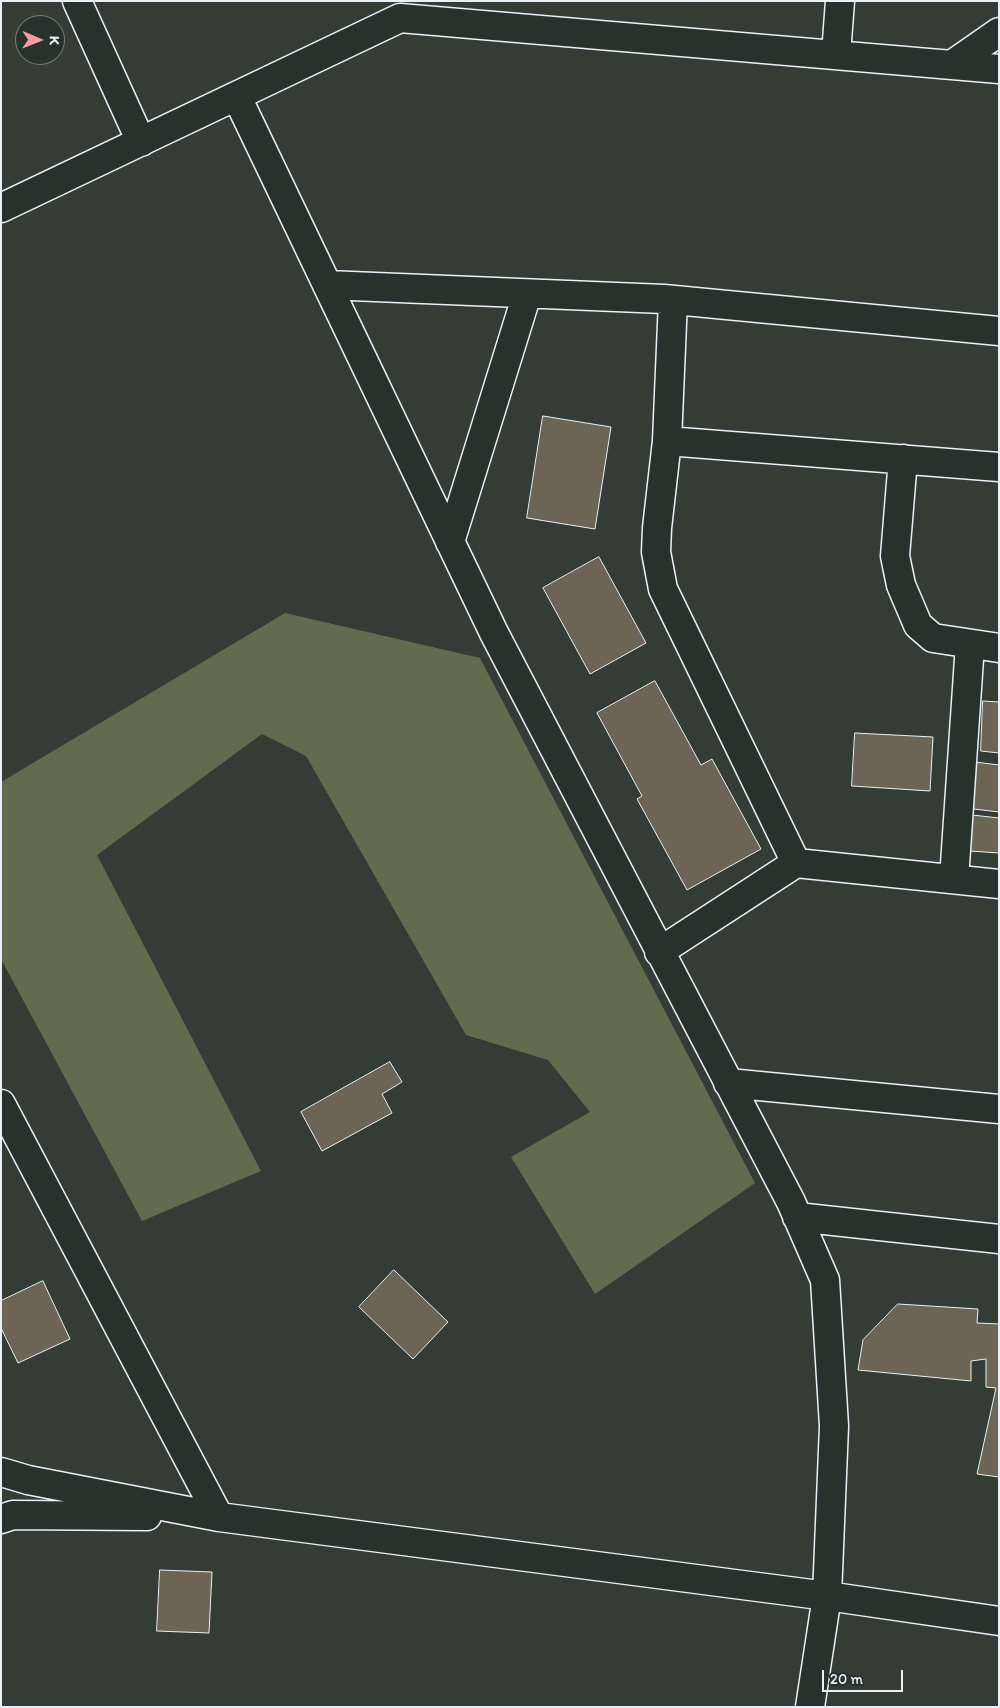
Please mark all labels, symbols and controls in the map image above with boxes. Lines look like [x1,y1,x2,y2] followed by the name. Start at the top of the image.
[15,15,65,65] north arrow
[46,36,63,45] text: K
[825,1660,906,1692] scale bar
[830,1670,863,1688] text: 20 m

